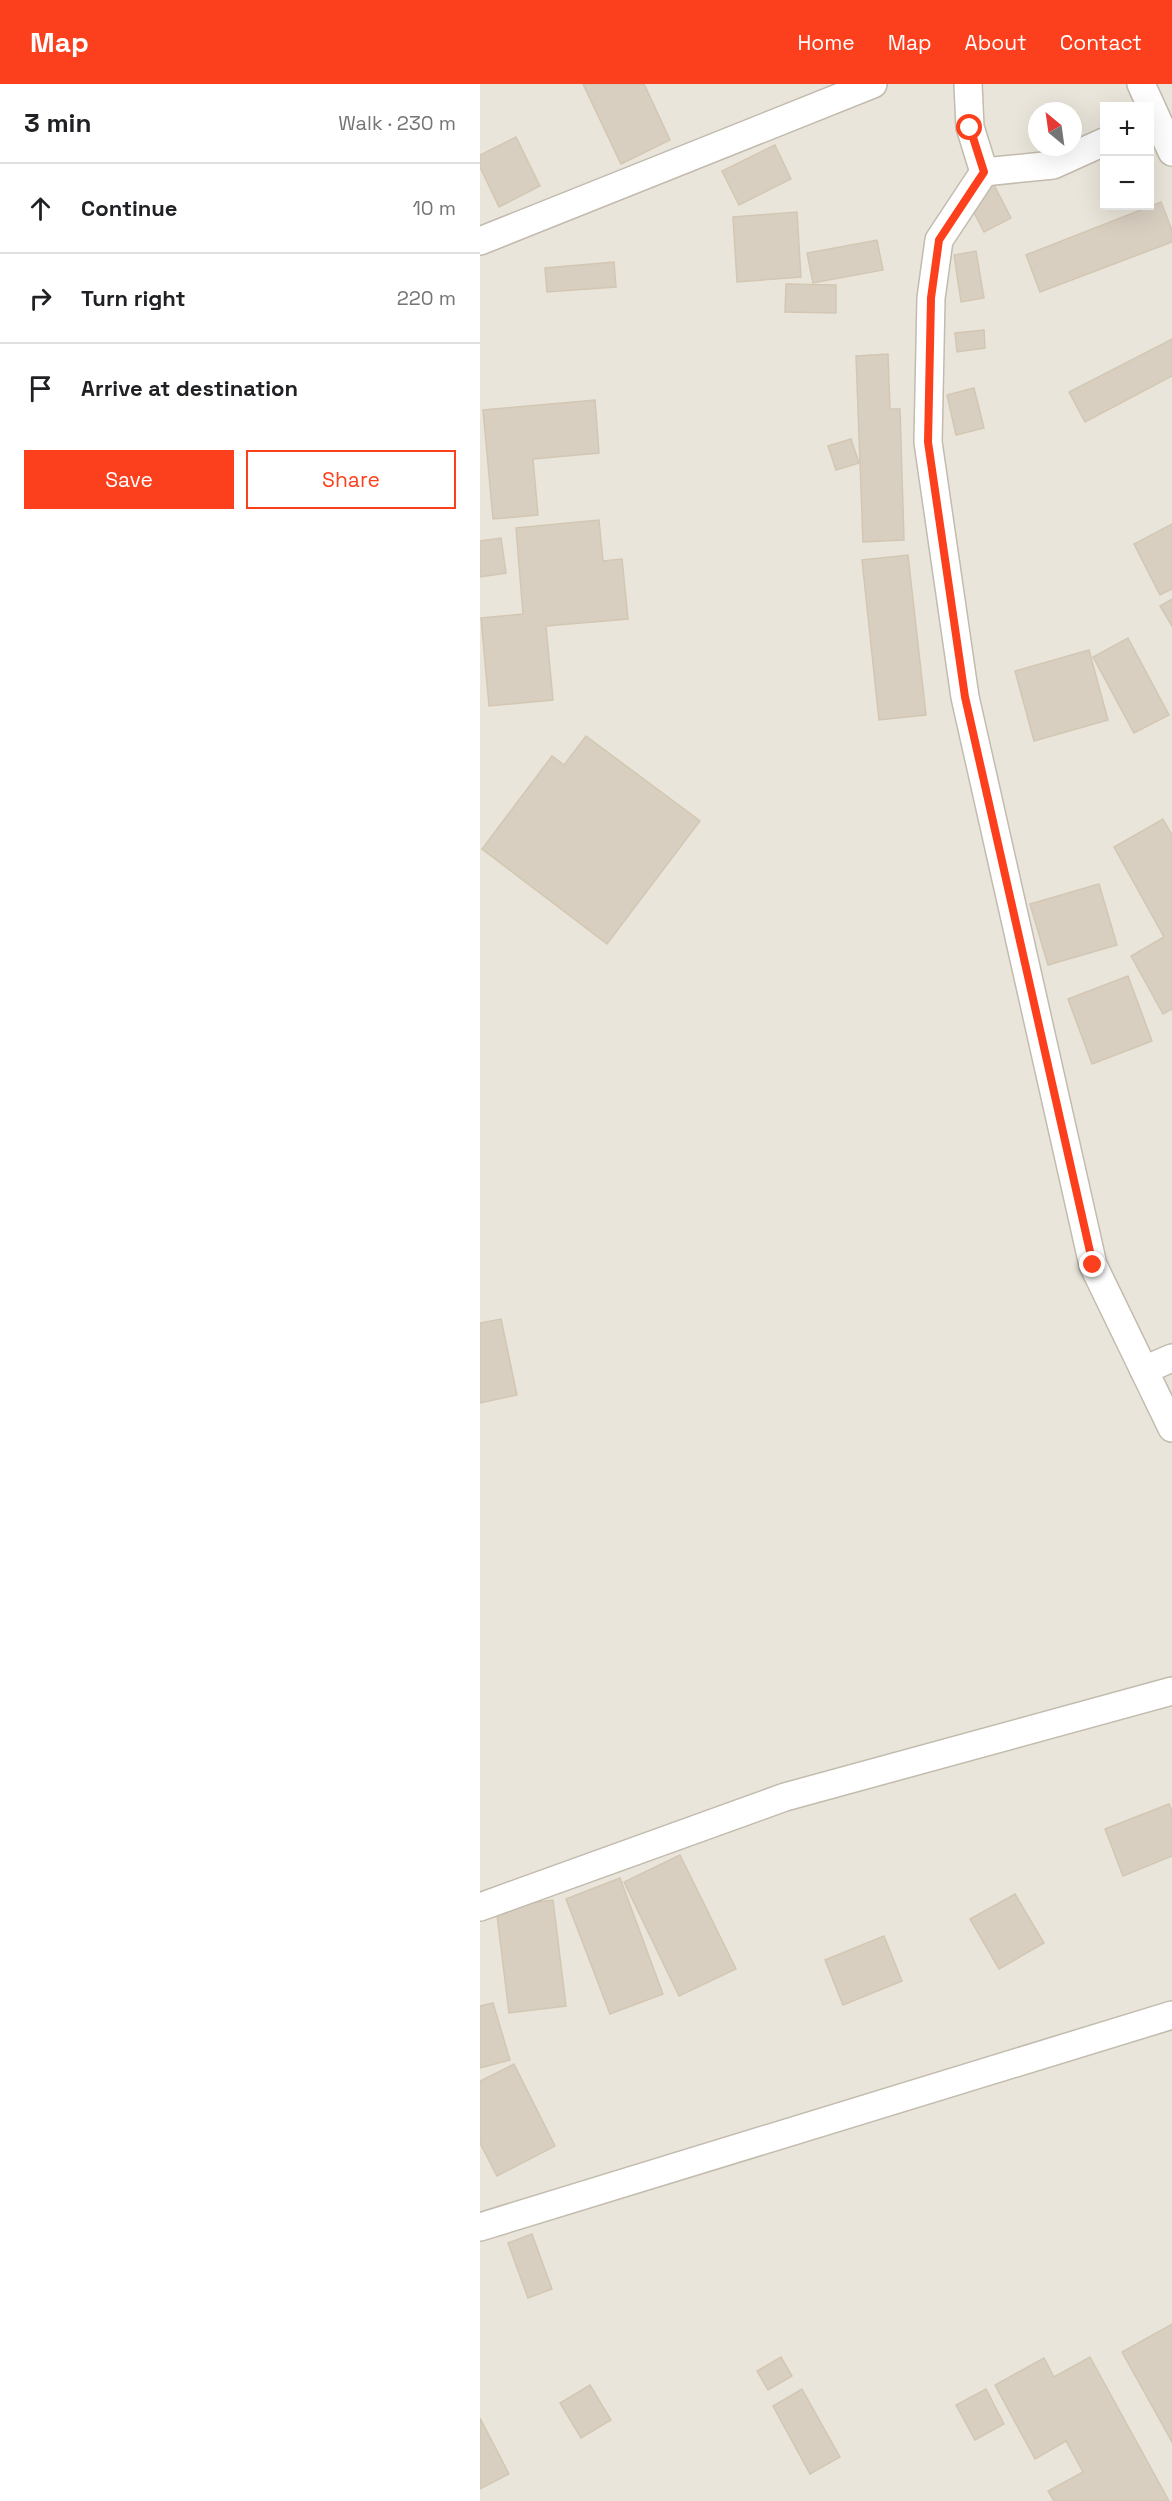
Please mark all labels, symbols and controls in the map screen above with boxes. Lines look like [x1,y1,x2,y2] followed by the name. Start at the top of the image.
[30,24,89,60] text: Map
[797,29,855,56] text: Home
[888,29,932,56] text: Map
[965,29,1027,56] text: About
[1060,29,1142,56] text: Contact
[1028,102,1082,156] north arrow
[1100,102,1154,210] map controls
[1100,102,1154,156] button: +
[24,106,92,140] text: 3 min
[338,110,456,136] text: Walk · 230 m
[956,114,982,140] route start
[1100,156,1154,210] button: −
[24,192,57,225] icon: ahead
[81,194,177,222] text: Continue
[412,195,456,221] text: 10 m
[24,282,57,315] icon: right
[81,284,186,312] text: Turn right
[397,285,456,311] text: 220 m
[24,372,57,405] icon: arrive
[81,374,298,402] text: Arrive at destination
[24,450,234,509] button: Save
[246,450,456,509] button: Share
[1079,1251,1105,1277] route end

